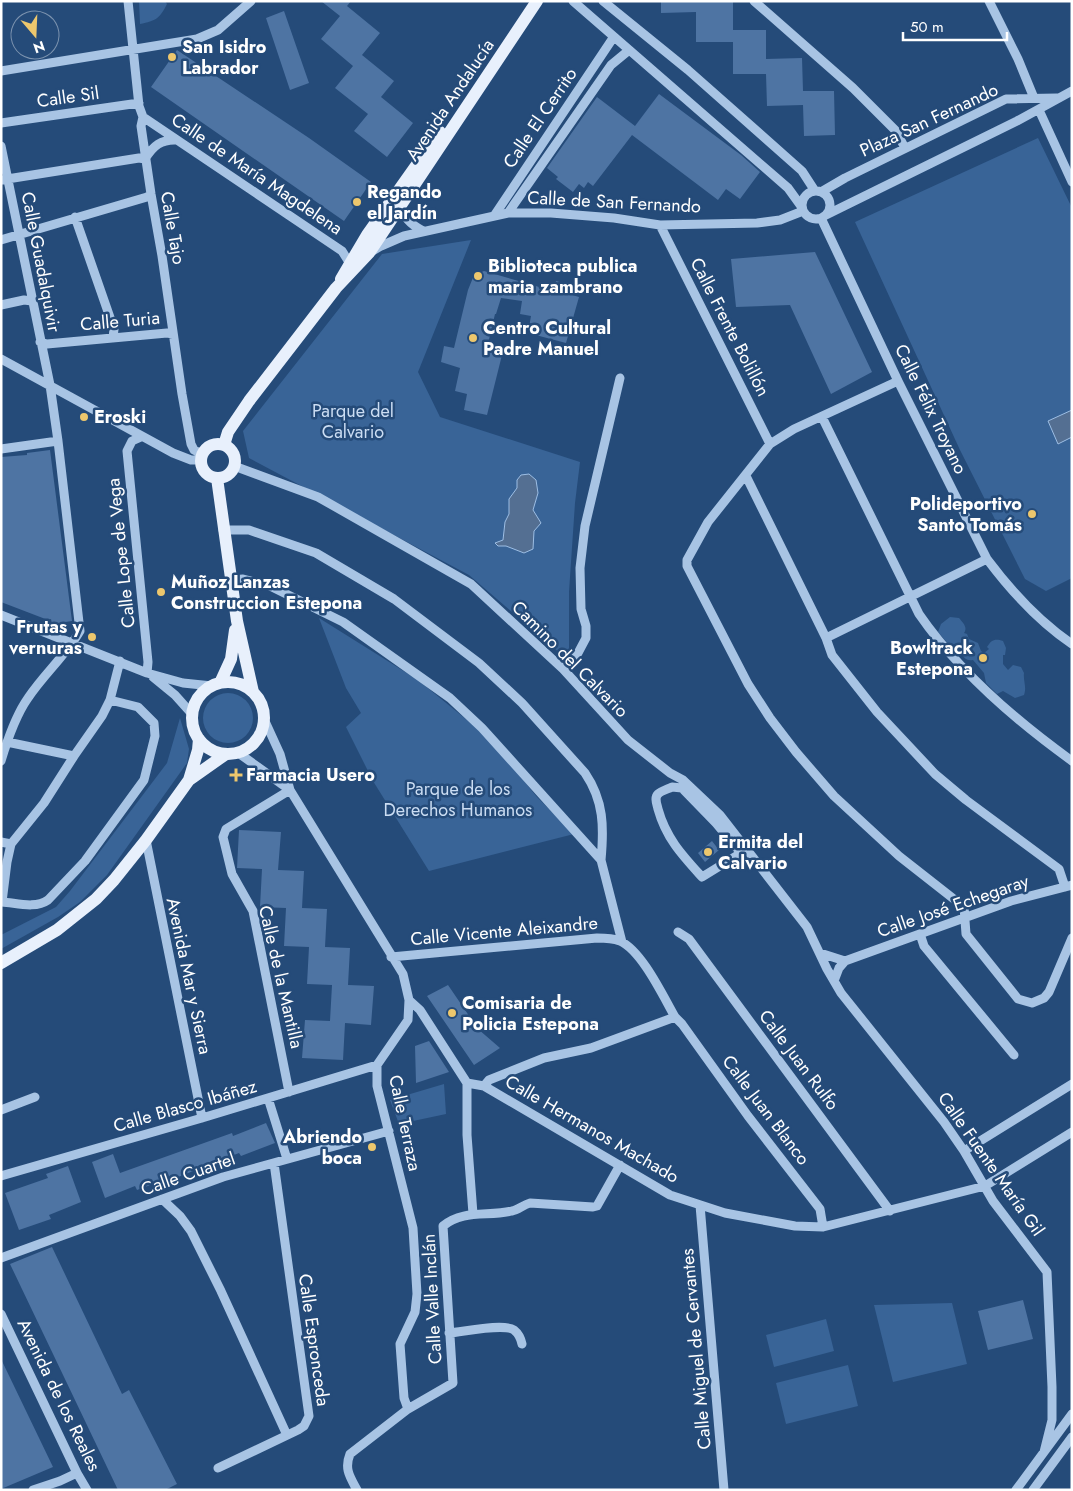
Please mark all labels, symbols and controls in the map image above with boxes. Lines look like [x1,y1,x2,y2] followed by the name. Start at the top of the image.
[10,10,60,60] north arrow
[903,10,1007,42] scale bar
[910,16,944,38] text: 50 m
[182,34,267,81] place label: San Isidro Labrador
[399,34,501,166] street label: Avenida Andalucía
[31,36,48,59] text: N
[166,51,178,63] marker: San Isidro Labrador
[497,62,583,173] street label: Calle El Cerrito
[856,76,1003,163] street label: Plaza San Fernando
[35,80,101,114] street label: Calle Sil
[166,107,348,241] street label: Calle de María Magdelena
[367,179,442,226] place label: Regando el Jardín
[527,184,702,220] street label: Calle de San Fernando
[15,190,67,335] street label: Calle Guadalquivir
[154,190,192,267] street label: Calle Tajo
[351,196,363,208] marker: Regando el Jardín
[488,253,638,300] place label: Biblioteca publica maria zambrano
[684,253,776,401] street label: Calle Frente Bolillón
[472,270,484,282] marker: Biblioteca publica maria zambrano
[79,305,161,337] street label: Calle Turia
[483,315,611,362] place label: Centro Cultural Padre Manuel
[467,332,479,344] marker: Centro Cultural Padre Manuel
[888,340,974,479] street label: Calle Félix Troyano
[312,398,394,445] park label: Parque del Calvario
[94,404,146,430] place label: Eroski
[78,411,90,423] marker: Eroski
[100,477,142,629] street label: Calle Lope de Vega
[910,491,1022,538] place label: Polideportivo Santo Tomás
[1026,508,1038,520] marker: Polideportivo Santo Tomás
[171,569,362,616] place label: Muñoz Lanzas Construccion Estepona
[155,586,167,598] marker: Muñoz Lanzas Construccion Estepona
[506,595,634,723] street label: Camino del Calvario
[8,614,83,661] place label: Frutas y vernuras
[86,631,98,643] marker: Frutas y vernuras
[890,635,974,682] place label: Bowltrack Estepona
[977,652,989,664] marker: Bowltrack Estepona
[246,762,375,788] place label: Farmacia Usero
[230,769,242,781] marker: Farmacia Usero
[384,776,532,823] park label: Parque de los Derechos Humanos
[718,829,803,876] place label: Ermita del Calvario
[702,846,714,858] marker: Ermita del Calvario
[874,868,1032,944] street label: Calle José Echegaray
[160,895,218,1057] street label: Avenida Mar y Sierra
[252,903,310,1051] street label: Calle de la Mantilla
[409,910,599,952] street label: Calle Vicente Aleixandre
[462,990,599,1037] place label: Comisaria de Policia Estepona
[753,1004,846,1116] street label: Calle Juan Rulfo
[446,1007,458,1019] marker: Comisaria de Policia Estepona
[716,1049,816,1171] street label: Calle Juan Blanco
[500,1069,684,1190] street label: Calle Hermanos Machado
[382,1072,428,1174] street label: Calle Terraza
[110,1073,260,1139] street label: Calle Blasco Ibáñez
[931,1087,1051,1241] street label: Calle Fuente María Gil
[282,1124,362,1171] place label: Abriendo boca
[366,1141,378,1153] marker: Abriendo boca
[137,1146,239,1202] street label: Calle Cuartel
[416,1233,448,1365] street label: Calle Valle Inclán
[674,1247,718,1451] street label: Calle Miguel de Cervantes
[292,1272,336,1408] street label: Calle Espronceda
[11,1314,107,1476] street label: Avenida de los Reales

